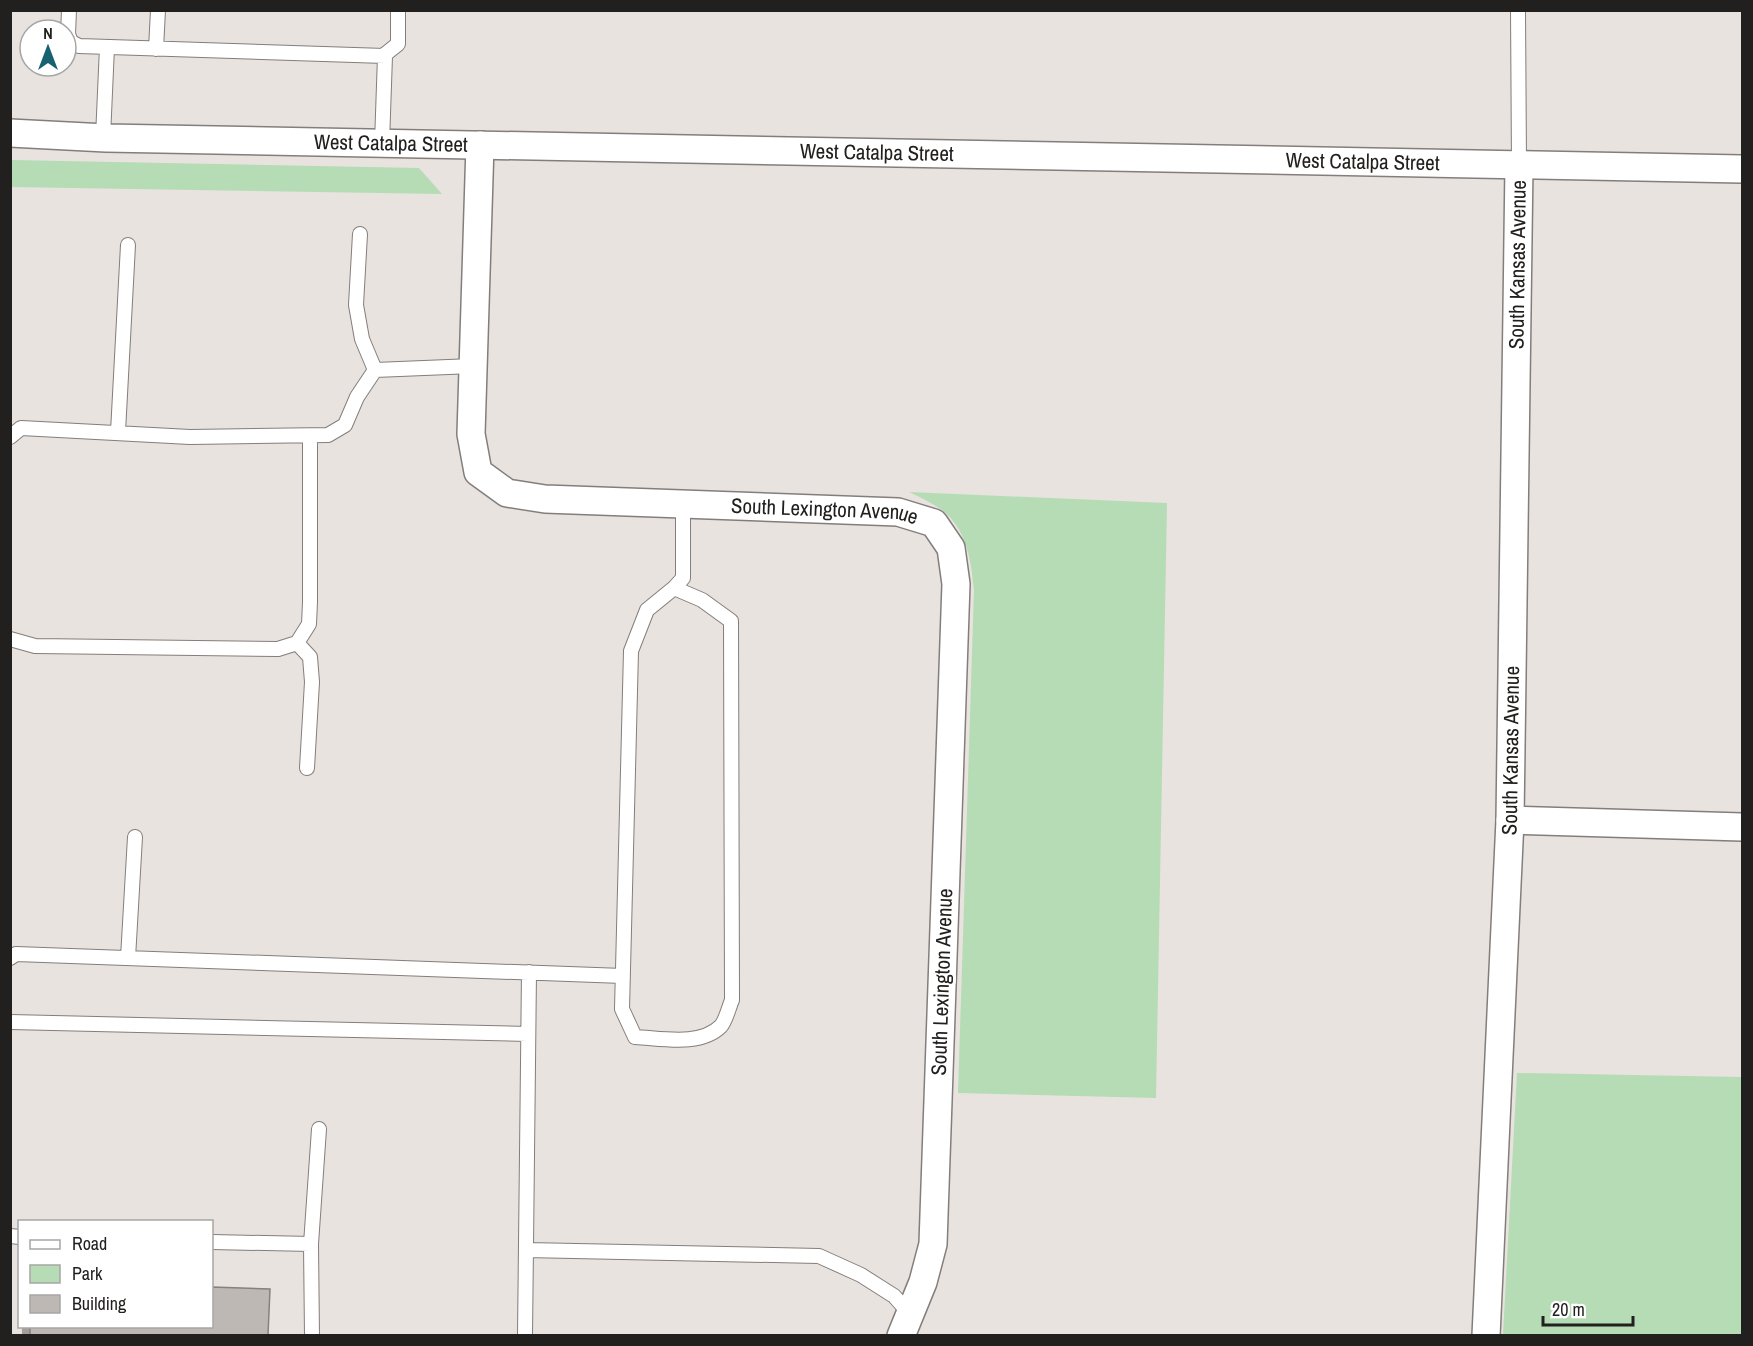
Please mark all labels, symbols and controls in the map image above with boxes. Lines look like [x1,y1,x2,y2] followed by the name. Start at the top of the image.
[18,18,78,78] north arrow
[43,22,53,44] text: N
[314,127,468,159] street label: West Catalpa Street
[800,136,954,168] street label: West Catalpa Street
[1285,145,1440,177] street label: West Catalpa Street
[1501,180,1533,349] street label: South Kansas Avenue
[731,491,922,531] street label: South Lexington Avenue
[1494,666,1526,836] street label: South Kansas Avenue
[924,888,959,1076] street label: South Lexington Avenue
[18,1220,213,1328] legend
[72,1231,107,1256] text: Road
[72,1261,103,1286] text: Park
[1543,1289,1633,1327] scale bar
[72,1291,127,1316] text: Building
[1552,1297,1585,1322] text: 20 m

